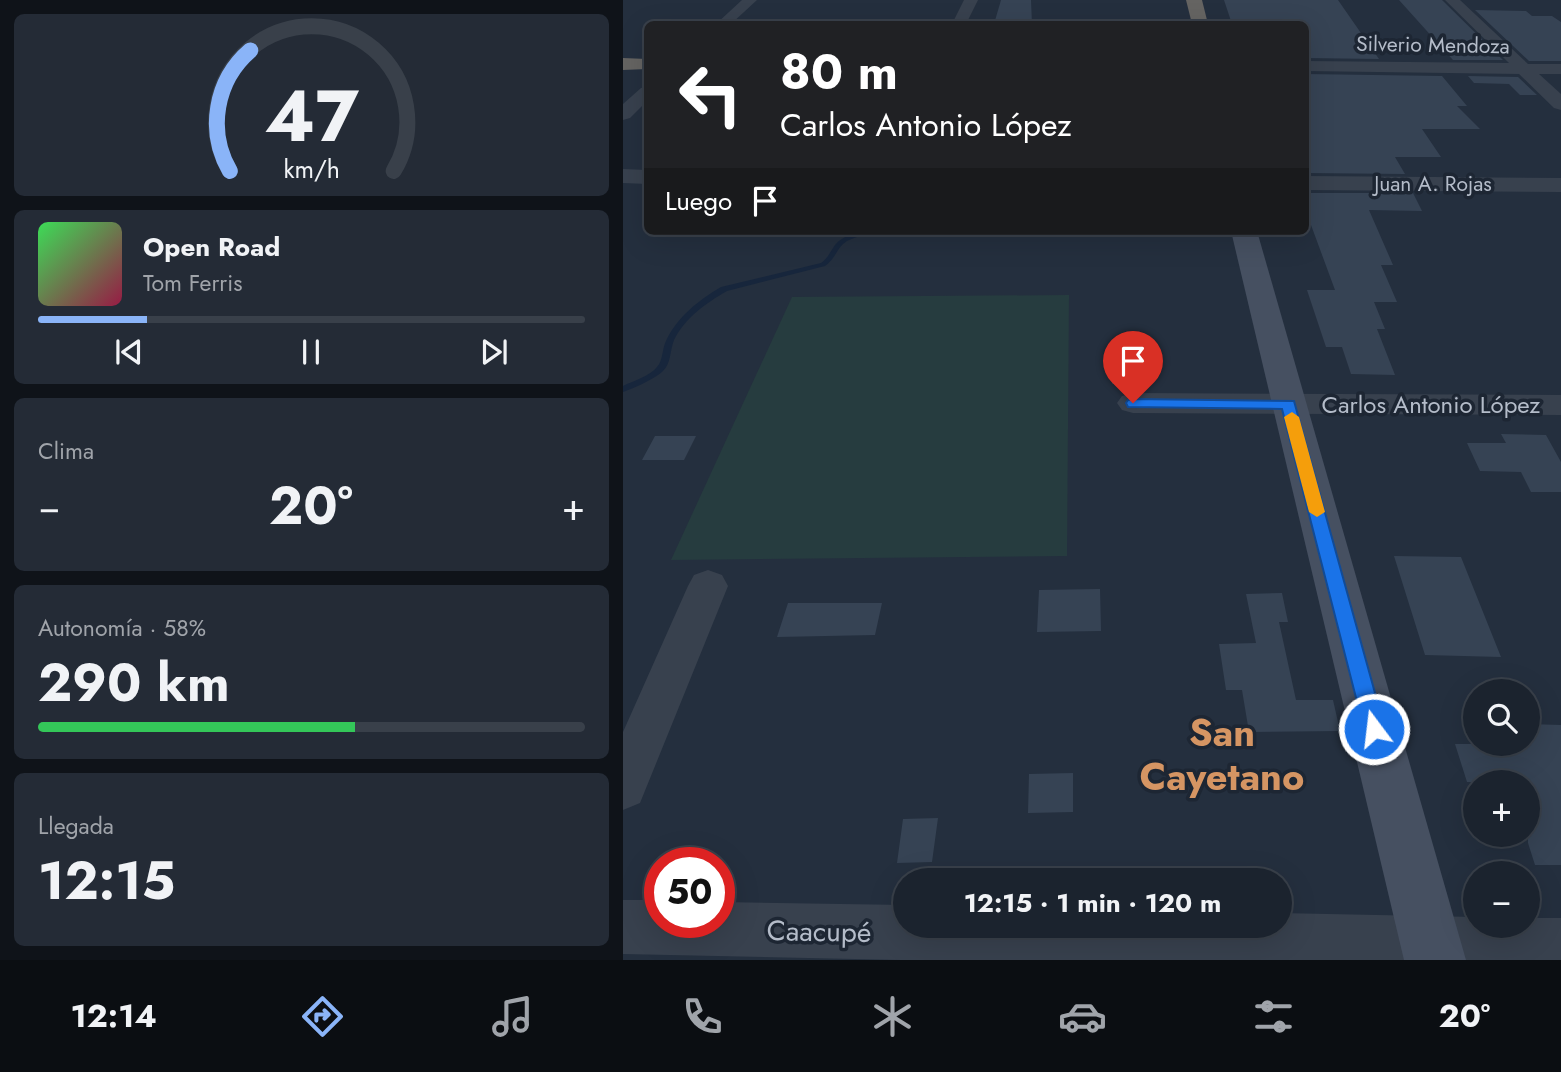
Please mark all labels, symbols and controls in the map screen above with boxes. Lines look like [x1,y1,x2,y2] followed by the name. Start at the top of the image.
[1356,29,1510,61] street label: Silverio Mendoza
[780,37,898,107] text: 80 m
[665,49,756,140] icon: left
[264,63,359,168] text: 47
[780,102,1072,148] text: Carlos Antonio López
[283,151,340,187] text: km/h
[1371,169,1492,199] street label: Juan A. Rojas
[665,182,732,220] text: Luego
[746,182,784,220] icon: arrive
[143,228,280,266] text: Open Road
[143,266,242,300] text: Tom Ferris
[1103,331,1163,403] pin
[110,333,148,371] icon: previous
[292,333,330,371] icon: pause
[475,333,513,371] icon: next
[1114,342,1152,380] icon: arrive
[1322,387,1540,422] street label: Carlos Antonio López
[38,434,94,468] text: Clima
[269,468,353,544] text: 20°
[38,479,60,534] text: −
[562,479,585,534] text: +
[38,611,206,645] text: Autonomía · 58%
[38,645,230,721] text: 290 km
[1463,679,1540,938] map controls
[1463,679,1540,756] button: search
[1337,692,1411,766] position arrow
[1140,705,1304,804] district label: San Cayetano
[1463,770,1540,847] button: +
[38,809,114,843] text: Llegada
[38,843,175,919] text: 12:15
[644,847,735,938] speed limit sign: 50
[1463,861,1540,938] button: −
[964,884,1221,922] text: 12:15 · 1 min · 120 m
[766,910,872,953] street label: Caacupé
[298,992,347,1041] icon: directions
[488,992,537,1041] icon: music
[678,992,727,1041] icon: phone
[868,992,917,1041] icon: climate
[1058,992,1107,1041] icon: car
[1249,992,1298,1041] icon: filters
[71,993,157,1039] text: 12:14
[1439,993,1490,1039] text: 20°

